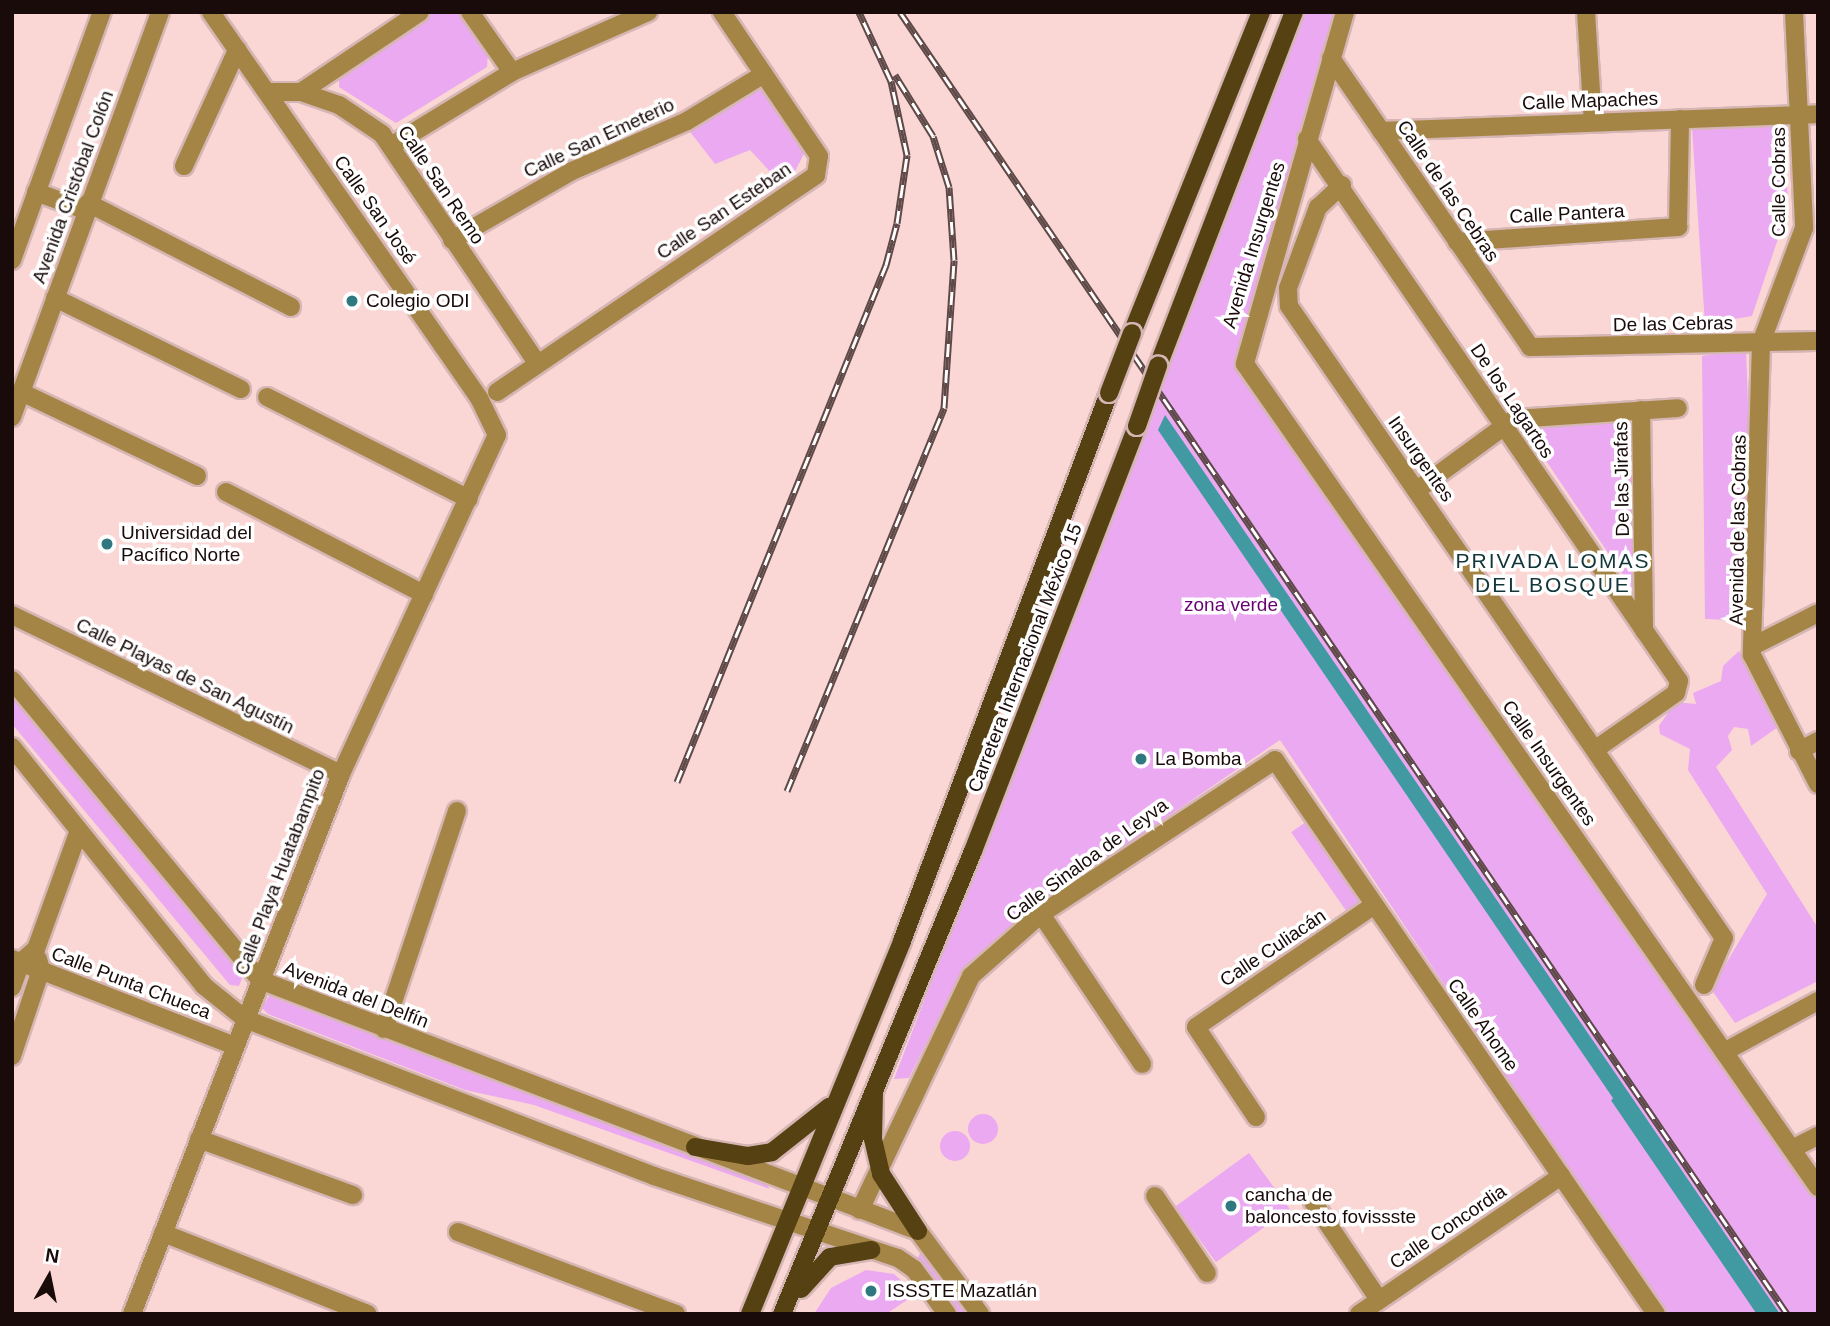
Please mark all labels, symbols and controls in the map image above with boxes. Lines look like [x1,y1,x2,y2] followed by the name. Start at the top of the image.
[27,87,119,287] street label: Avenida Cristóbal Colón
[1522,87,1658,115] street label: Calle Mapaches
[520,93,678,183] street label: Calle San Emeterio
[1392,116,1504,266] street label: Calle de las Cebras
[393,121,489,249] street label: Calle San Remo
[1768,127,1790,237] street label: Calle Cobras
[329,151,421,269] street label: Calle San José
[652,158,796,264] street label: Calle San Esteban
[1218,159,1290,331] street label: Avenida Insurgentes
[1509,200,1625,228] street label: Calle Pantera
[366,290,469,312] place label: Colegio ODI
[344,293,360,309] marker: Colegio ODI
[1613,312,1733,336] street label: De las Cebras
[1465,339,1559,463] street label: De los Lagartos
[1383,412,1459,506] street label: Insurgentes
[1610,421,1634,537] street label: De las Jirafas
[1725,434,1751,626] street label: Avenida de las Cobras
[963,520,1087,796] street label: Carretera Internacional México 15
[121,522,252,566] place label: Universidad del Pacífico Norte
[99,536,115,552] marker: Universidad del Pacífico Norte
[1457,548,1649,598] district label: PRIVADA LOMAS DEL BOSQUE
[1184,594,1278,616] park label: zona verde
[72,613,298,739] street label: Calle Playas de San Agustín
[1497,696,1601,830] street label: Calle Insurgentes
[1155,748,1242,770] place label: La Bomba
[1133,751,1149,767] marker: La Bomba
[230,765,330,979] street label: Calle Playa Huatabampito
[1002,794,1172,926] street label: Calle Sinaloa de Leyva
[1216,904,1330,992] street label: Calle Culiacán
[48,942,214,1024] street label: Calle Punta Chueca
[280,957,432,1033] street label: Avenida del Delfín
[1442,974,1524,1076] street label: Calle Ahome
[1386,1180,1510,1274] street label: Calle Concordia
[1245,1184,1416,1228] place label: cancha de baloncesto fovissste
[1223,1198,1239,1214] marker: cancha de baloncesto fovissste
[14,1242,84,1312] north arrow
[44,1244,61,1267] text: N
[887,1280,1037,1302] place label: ISSSTE Mazatlán
[861,1281,881,1301] marker: ISSSTE Mazatlán

